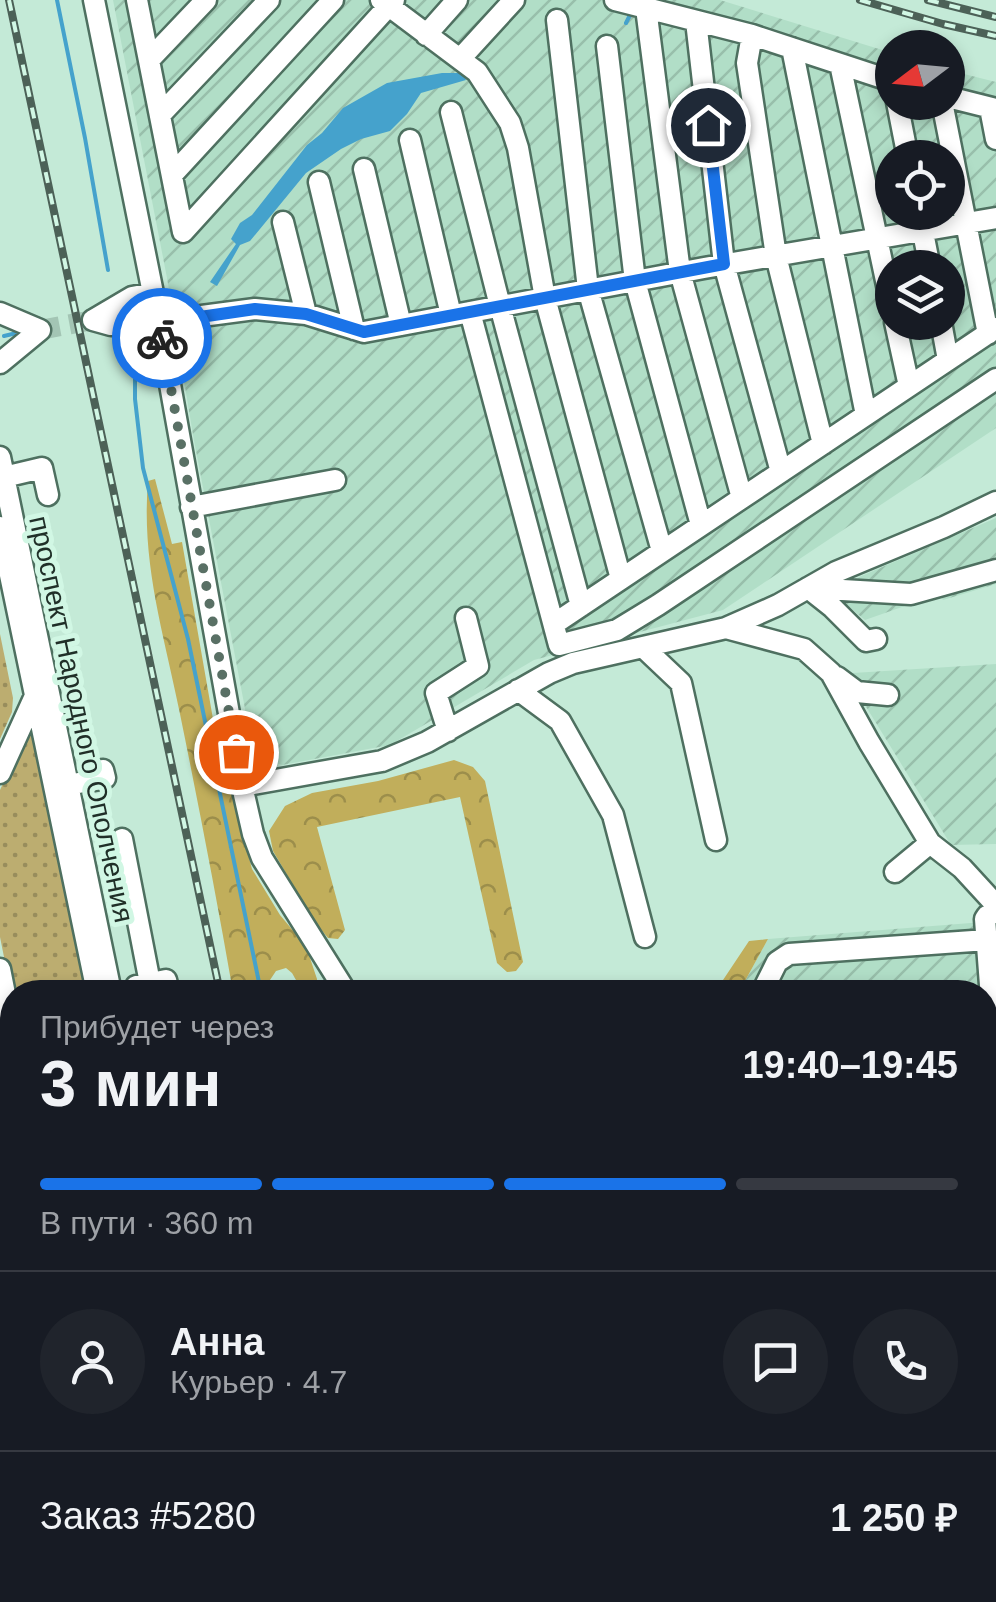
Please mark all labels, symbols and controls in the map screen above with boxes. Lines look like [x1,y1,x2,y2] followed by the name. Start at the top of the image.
[875,30,965,120] north arrow
[875,30,965,340] map controls
[666,83,751,168] pin
[681,98,736,153] icon: home
[875,140,965,230] button: locate
[875,250,965,340] button: layers
[112,288,212,388] courier
[135,311,190,366] icon: bike
[23,513,140,925] street label: проспект Народного Ополчения
[194,710,279,795] pin
[209,725,264,780] icon: bag
[40,1009,274,1045] text: Прибудет через
[742,1044,958,1086] text: 19:40–19:45
[40,1047,222,1120] text: 3 мин
[40,1205,253,1241] text: В пути · 360 m
[40,1309,145,1414] button: person
[723,1309,828,1414] button: chat
[853,1309,958,1414] button: phone
[170,1321,264,1363] text: Анна
[170,1364,347,1400] text: Курьер · 4.7
[40,1495,256,1537] text: Заказ #5280
[830,1497,958,1539] text: 1 250 ₽

